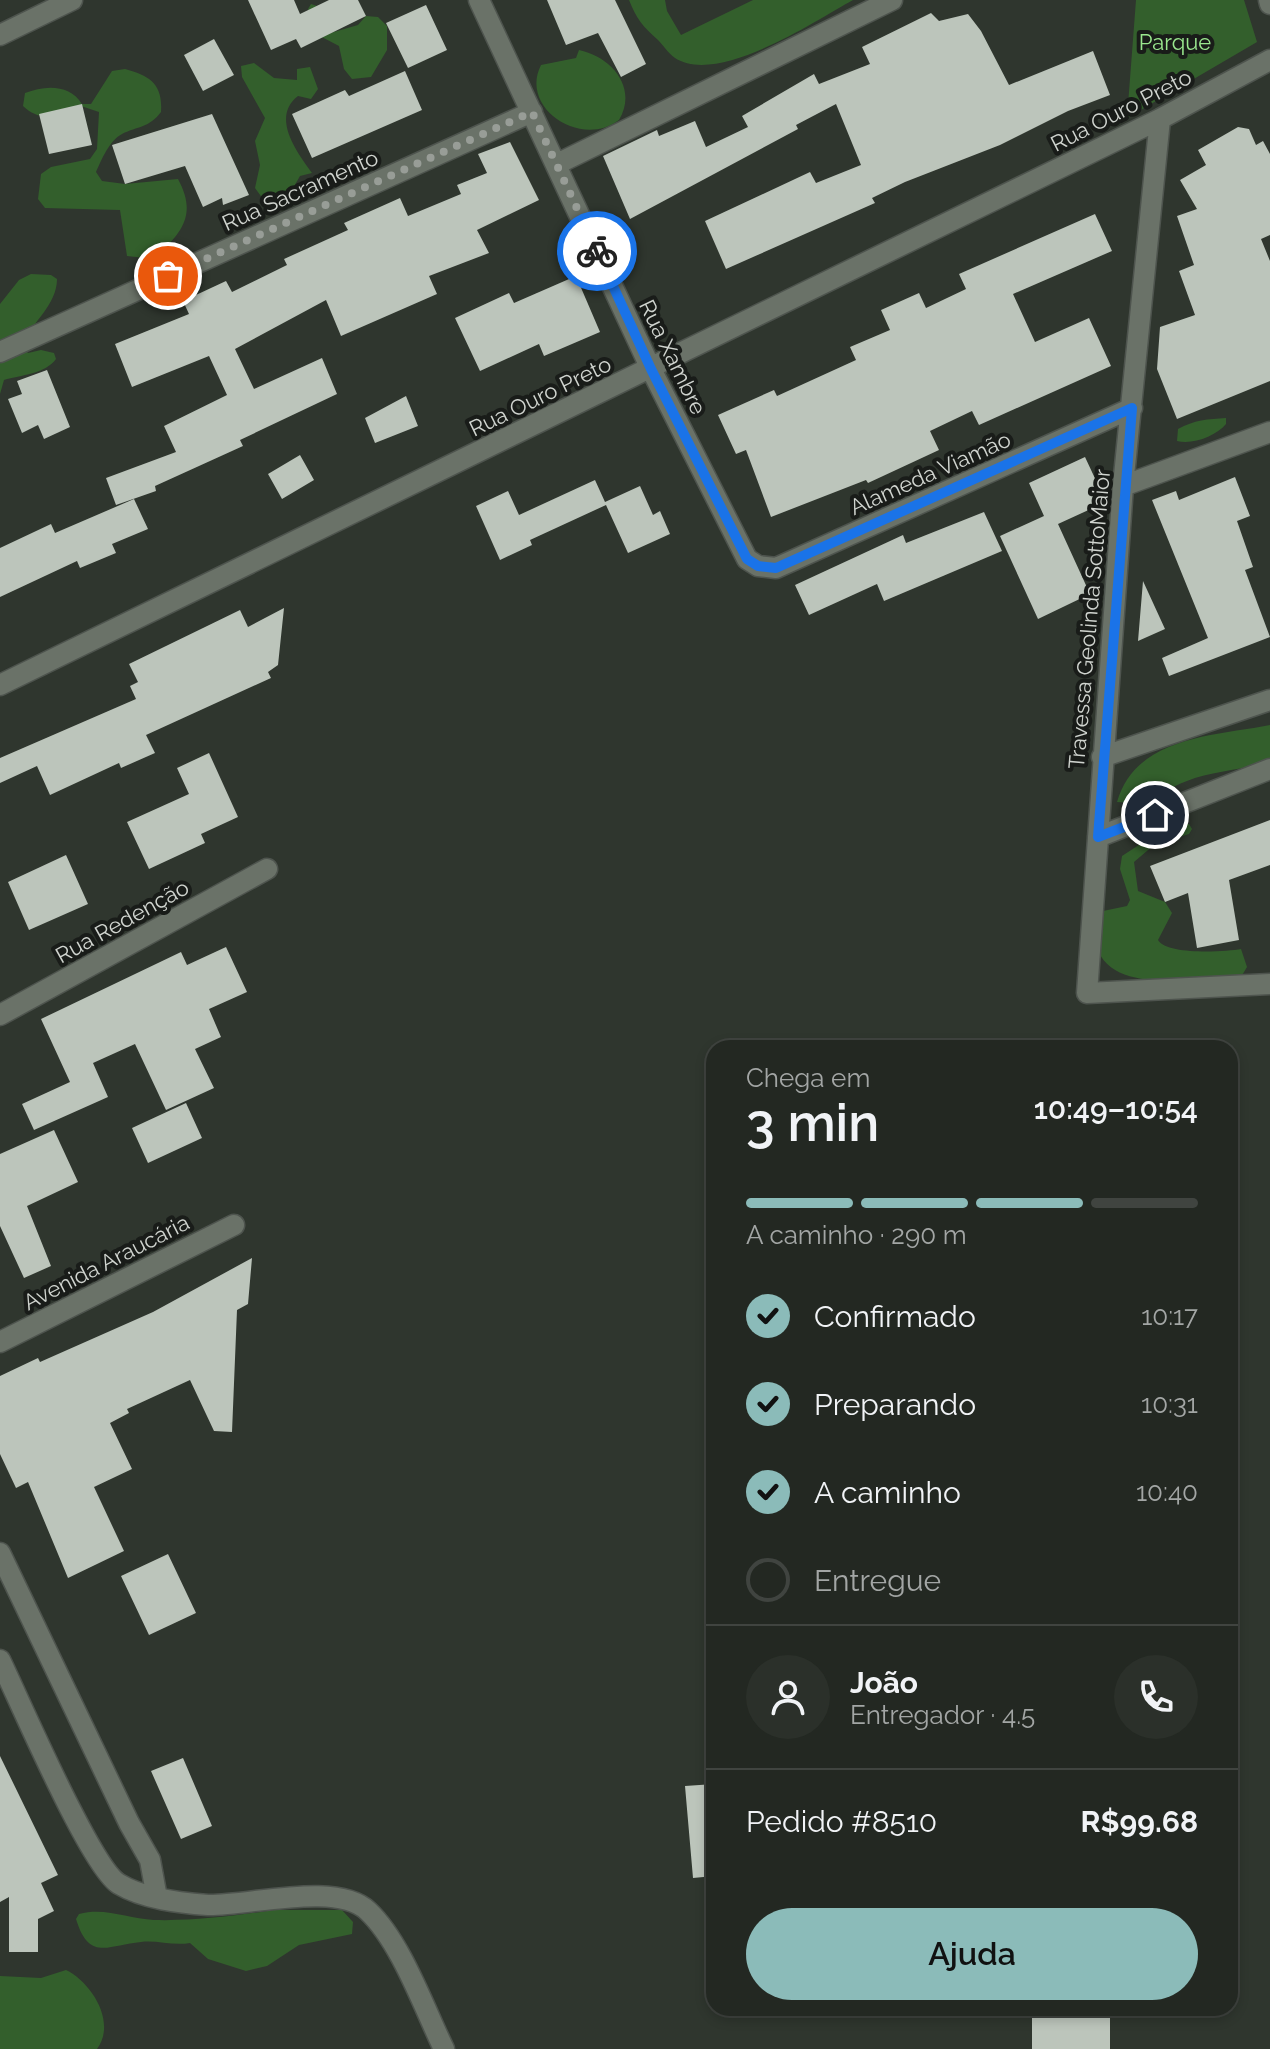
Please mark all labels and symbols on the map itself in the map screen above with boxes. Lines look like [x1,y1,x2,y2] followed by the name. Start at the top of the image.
[1139,29,1211,55] park label: Parque
[1046,63,1196,157] street label: Rua Ouro Preto
[218,144,382,236] street label: Rua Sacramento
[557,211,637,291] courier
[134,242,202,310] pin
[634,295,712,419] street label: Rua Xambre
[465,350,615,442] street label: Rua Ouro Preto
[845,426,1015,520] street label: Alameda Viamão
[1063,468,1115,770] street label: Travessa Geolinda SottoMaior
[1121,781,1189,849] pin
[51,874,193,968] street label: Rua Redenção
[19,1209,193,1315] street label: Avenida Araucária

